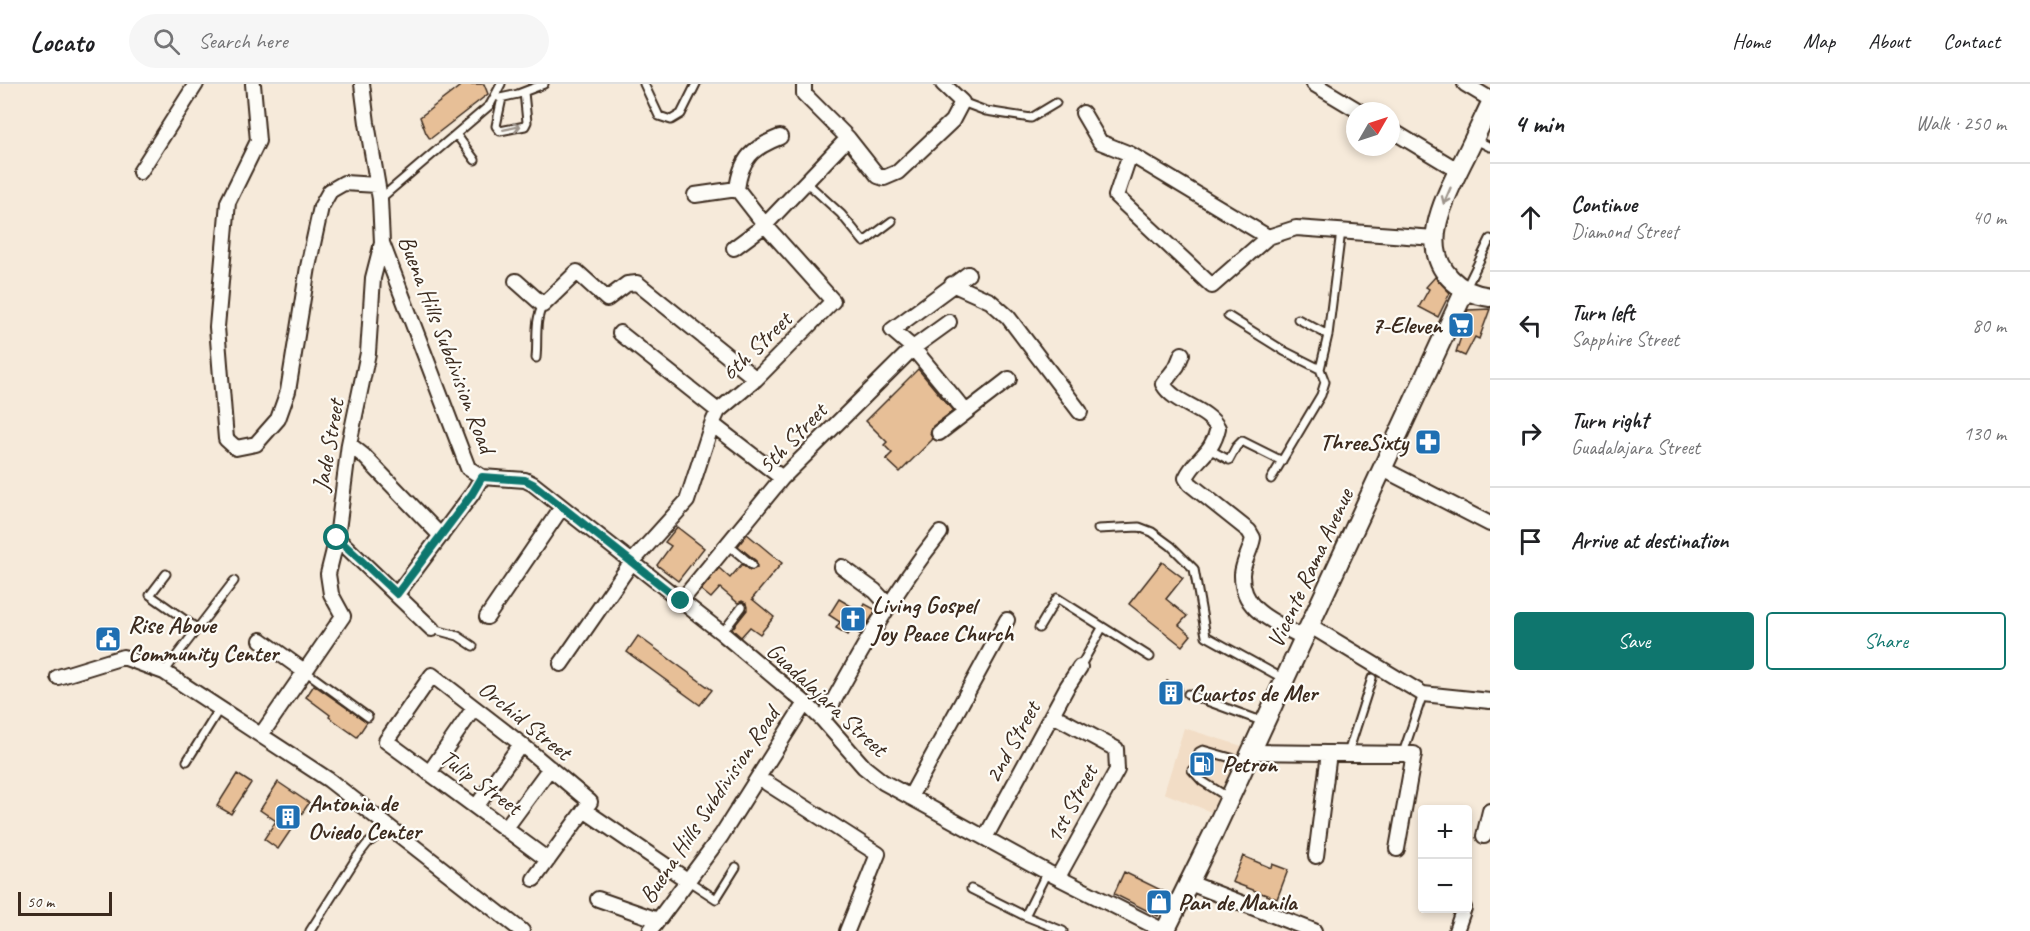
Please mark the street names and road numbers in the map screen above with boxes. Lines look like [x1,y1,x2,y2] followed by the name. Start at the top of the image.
[392,231,504,460] street label: Buena Hills Subdivision Road
[714,303,799,387] street label: 6th Street
[305,395,351,494] street label: Jade Street
[751,395,835,480] street label: 5th Street
[1260,482,1361,652] street label: Vicente Rama Avenue
[760,635,895,764] street label: Guadalajara Street
[472,673,579,768] street label: Orchid Street
[977,694,1048,788] street label: 2nd Street
[632,698,788,909] street label: Buena Hills Subdivision Road
[434,742,529,823] street label: Tulip Street
[1038,758,1105,848] street label: 1st Street

